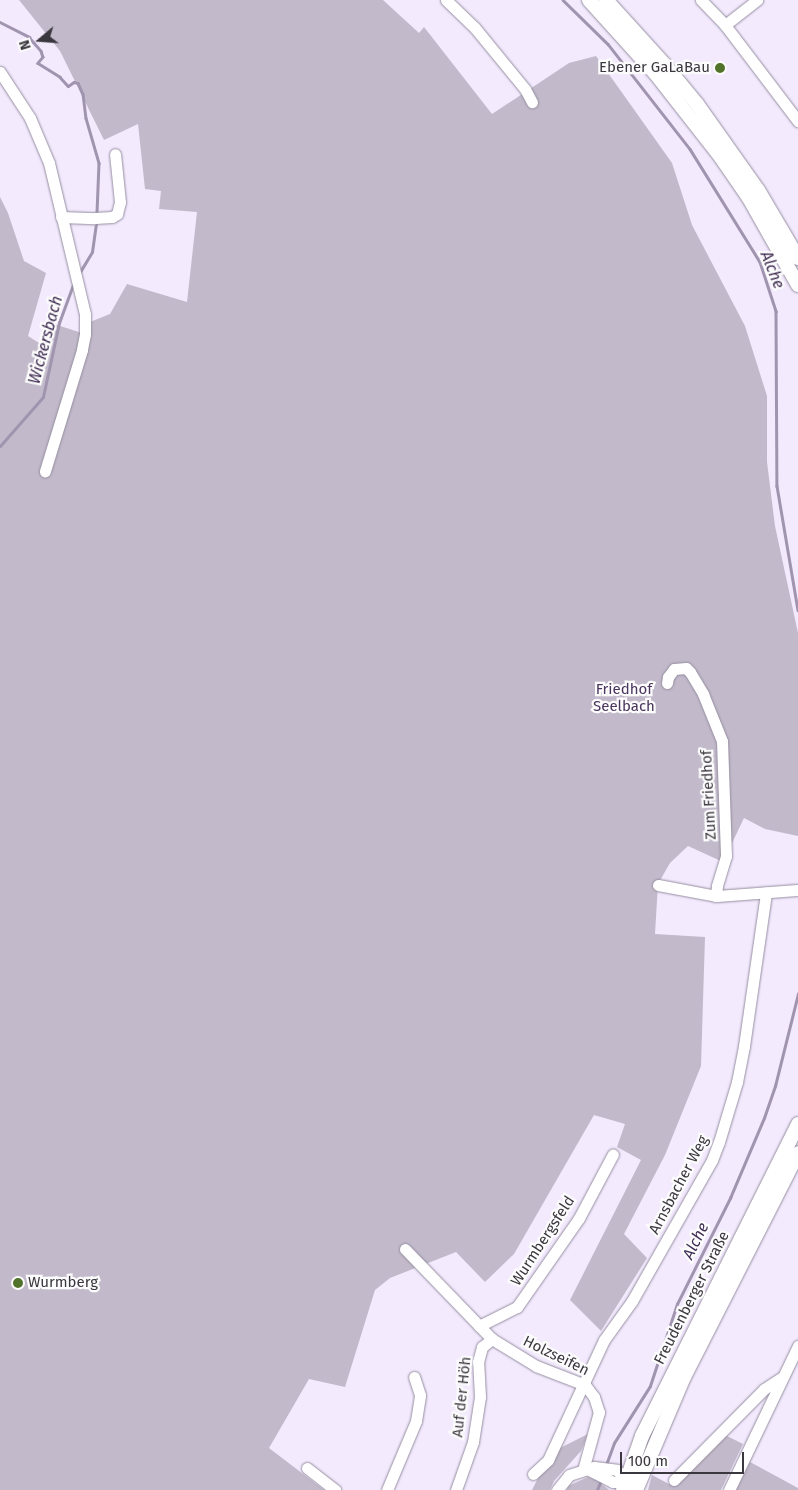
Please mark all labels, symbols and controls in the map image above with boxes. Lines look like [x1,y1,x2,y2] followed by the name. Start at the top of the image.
[15,15,65,65] north arrow
[16,38,35,52] text: N
[599,59,710,77] place label: Ebener GaLaBau
[714,62,726,74] marker: Ebener GaLaBau
[756,248,788,292] water label: Alche
[25,294,67,386] water label: Wickersbach
[593,680,655,715] park label: Friedhof Seelbach
[698,750,720,840] street label: Zum Friedhof
[645,1133,713,1237] street label: Arnsbacher Weg
[507,1193,579,1289] street label: Wurmbergsfeld
[679,1219,713,1263] water label: Alche
[651,1228,733,1368] street label: Freudenberger Straße
[28,1274,98,1292] place label: Wurmberg
[12,1277,24,1289] marker: Wurmberg
[520,1332,592,1380] street label: Holzseifen
[449,1356,475,1438] street label: Auf der Höh
[623,1442,747,1474] scale bar
[628,1452,668,1470] text: 100 m

